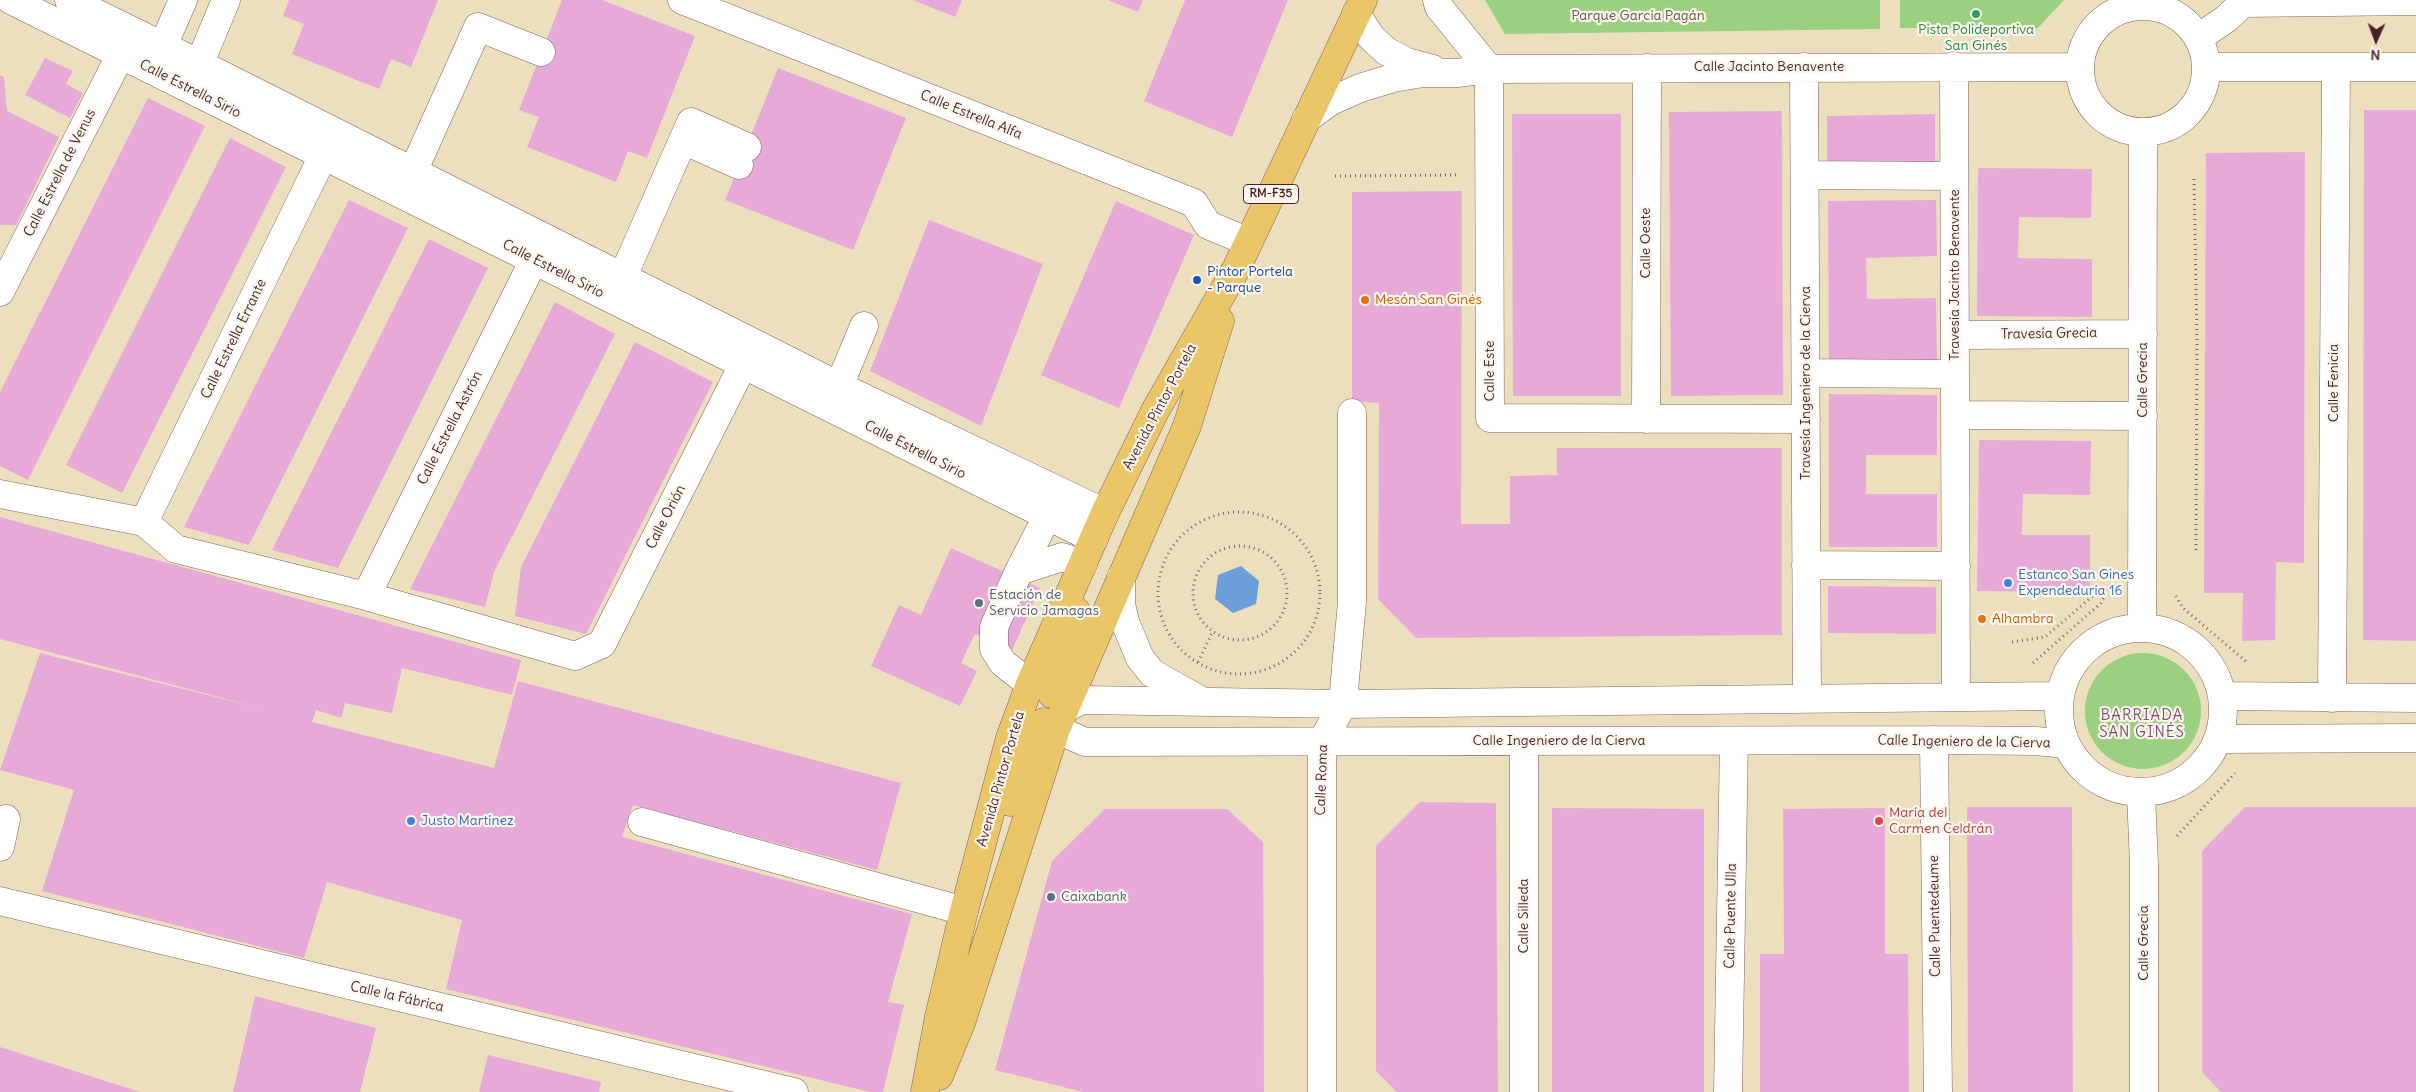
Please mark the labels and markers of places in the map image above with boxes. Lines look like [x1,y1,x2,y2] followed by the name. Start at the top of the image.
[1970,8,1982,20] marker: Pista Polideportiva San Ginés
[1918,22,2034,54] place label: Pista Polideportiva San Ginés
[1207,264,1293,296] place label: Pintor Portela - Parque
[1191,274,1203,286] marker: Pintor Portela - Parque
[1375,292,1482,308] place label: Mesón San Ginés
[1359,294,1371,306] marker: Mesón San Ginés
[2018,567,2134,600] place label: Estanco San Gines Expendeduría 16
[2002,577,2014,589] marker: Estanco San Gines Expendeduría 16
[989,587,1099,620] place label: Estación de Servicio Jamagas
[973,597,985,609] marker: Estación de Servicio Jamagas
[1992,611,2054,627] place label: Alhambra
[1976,613,1988,625] marker: Alhambra
[1889,805,1992,838] place label: María del Carmen Celdrán
[421,813,514,829] place label: Justo Martínez
[405,815,417,827] marker: Justo Martínez
[1873,815,1885,827] marker: María del Carmen Celdrán
[1061,889,1127,905] place label: Caixabank
[1045,891,1057,903] marker: Caixabank

